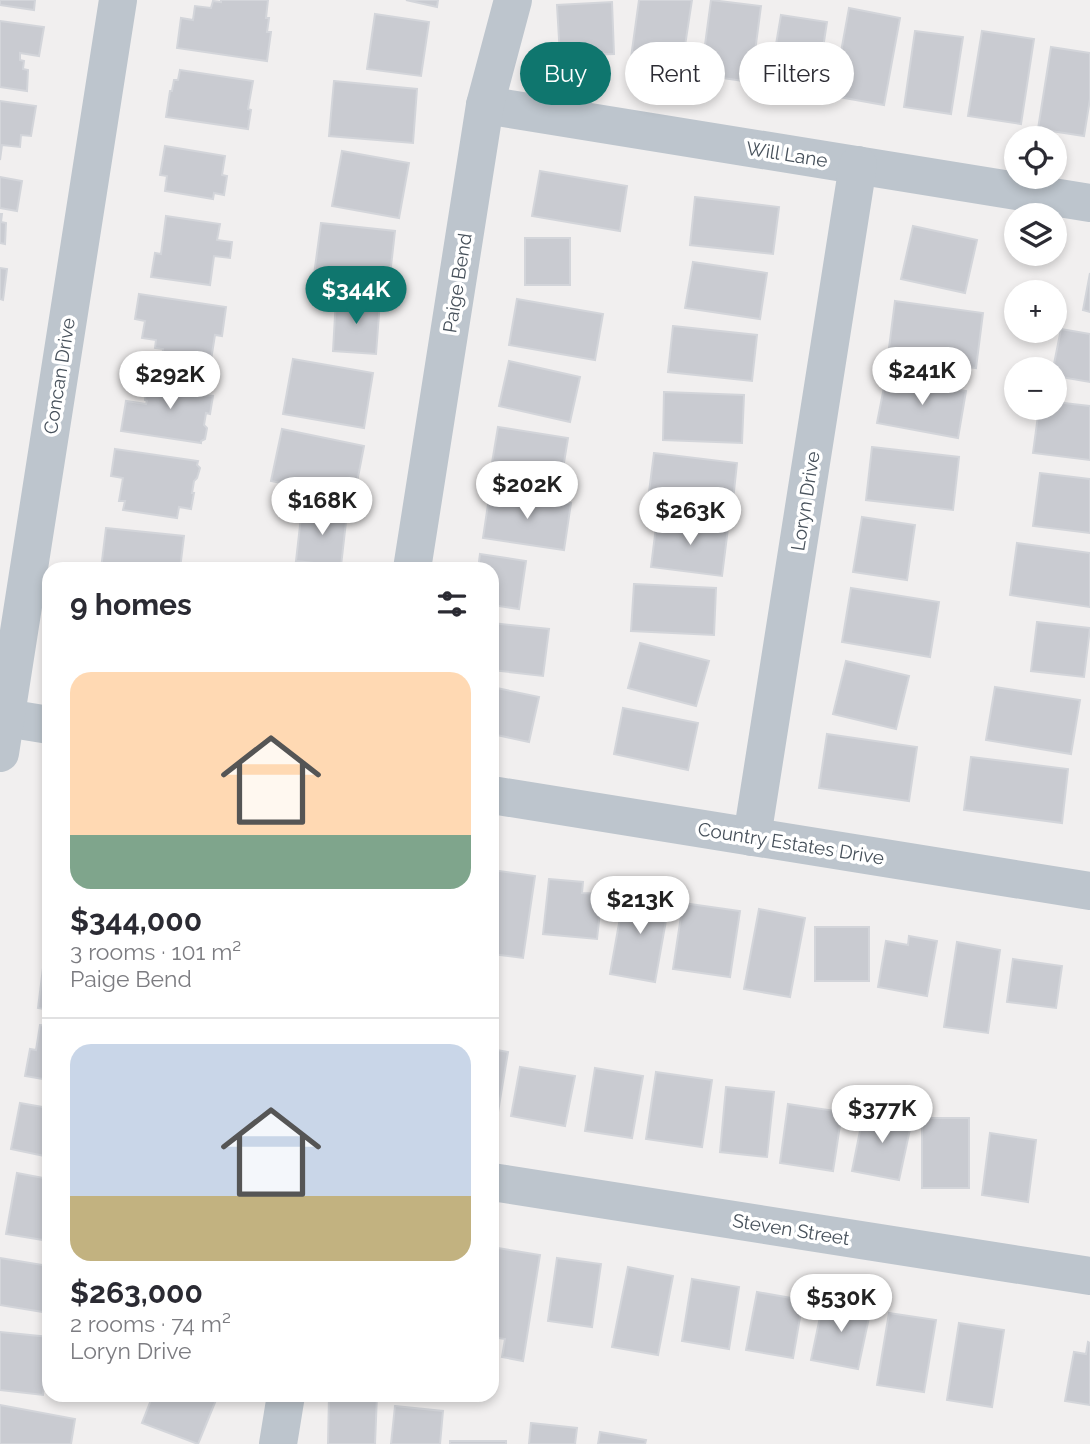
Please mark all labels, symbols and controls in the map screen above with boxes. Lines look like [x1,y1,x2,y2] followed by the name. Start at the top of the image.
[520,42,611,105] chip: Buy
[625,42,725,105] chip: Rent
[739,42,854,105] chip: Filters
[1004,126,1067,420] map controls
[1004,126,1067,189] button: locate
[745,137,829,171] street label: Will Lane
[1004,203,1067,266] button: layers
[438,232,476,334] street label: Paige Bend
[307,266,405,326] pin: $344K
[322,275,390,302] text: $344K
[1004,280,1067,343] button: +
[39,316,79,436] street label: Concan Drive
[873,348,971,407] pin: $241K
[121,352,219,411] pin: $292K
[888,356,956,383] text: $241K
[1004,357,1067,420] button: −
[135,360,205,387] text: $292K
[786,450,824,552] street label: Loryn Drive
[478,462,576,521] pin: $202K
[492,470,562,497] text: $202K
[273,477,371,537] pin: $168K
[287,486,357,513] text: $168K
[641,488,739,547] pin: $263K
[655,496,725,523] text: $263K
[433,585,471,623] icon: filters
[70,587,192,622] text: 9 homes
[208,717,334,843] icon: home
[696,817,886,869] street label: Country Estates Drive
[591,876,689,936] pin: $213K
[606,885,674,912] text: $213K
[70,903,202,938] text: $344,000
[70,938,241,965] text: 3 rooms · 101 m²
[70,965,192,992] text: Paige Bend
[833,1086,931,1145] pin: $377K
[208,1089,334,1215] icon: home
[848,1094,916,1121] text: $377K
[731,1209,852,1249] street label: Steven Street
[792,1274,890,1334] pin: $530K
[70,1275,203,1310] text: $263,000
[806,1283,876,1310] text: $530K
[70,1310,231,1337] text: 2 rooms · 74 m²
[70,1337,192,1364] text: Loryn Drive

